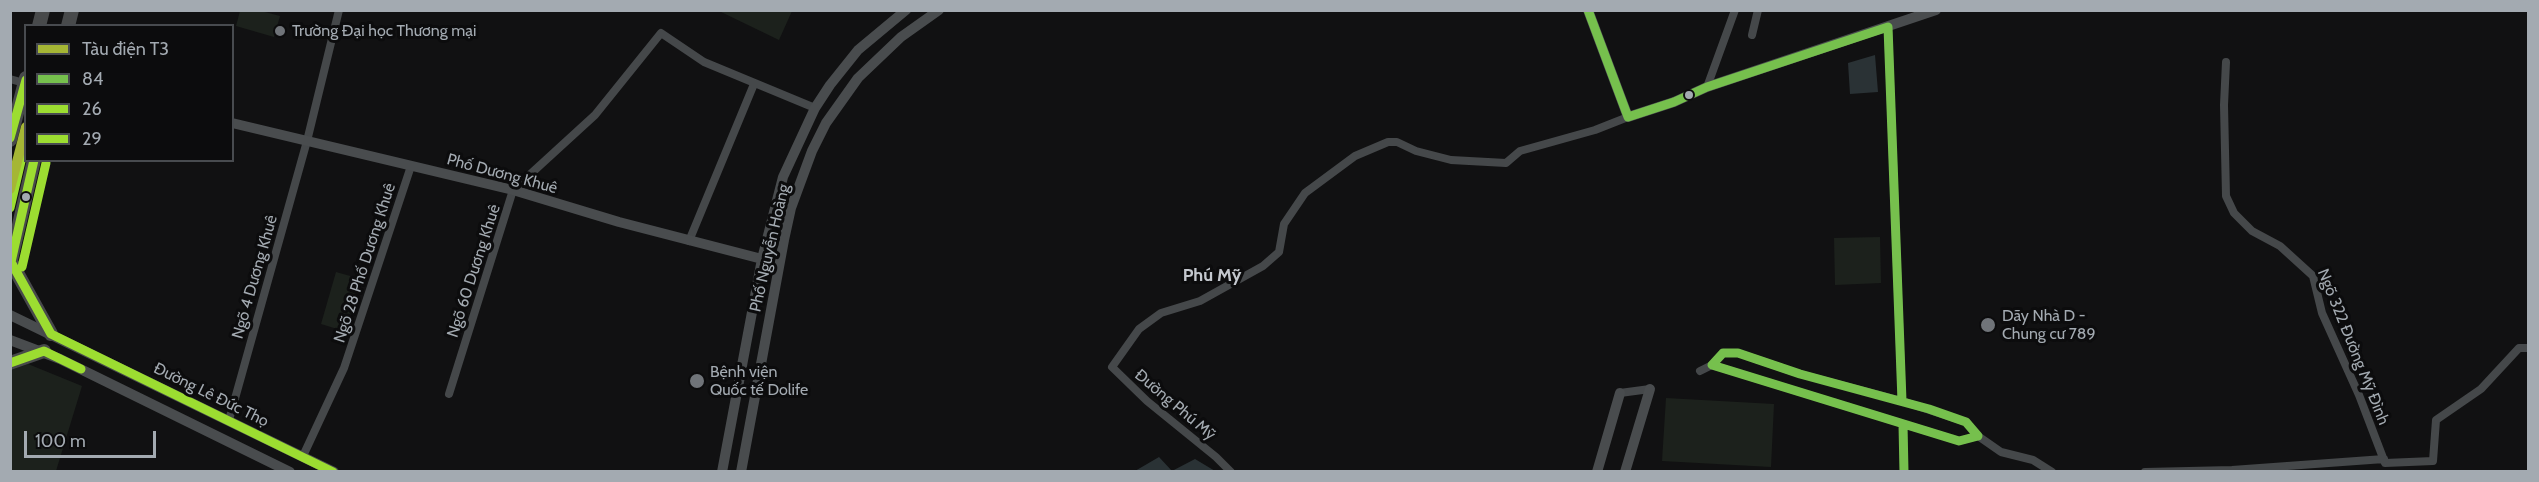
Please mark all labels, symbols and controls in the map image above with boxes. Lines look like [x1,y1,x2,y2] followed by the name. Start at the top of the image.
[292,21,476,41] place label: Trường Đại học Thương mại
[24,24,234,162] legend
[273,24,287,38] marker: Trường Đại học Thương mại
[82,38,169,60] text: Tàu điện T3
[82,68,103,90] text: 84
[1683,89,1695,101] unlabelled marker
[82,98,102,120] text: 26
[82,128,102,150] text: 29
[445,150,559,198] street label: Phố Dương Khuê
[330,181,400,345] street label: Ngõ 28 Phố Dương Khuê
[746,182,794,314] street label: Phố Nguyễn Hoàng
[20,191,32,203] unlabelled marker
[443,202,505,340] street label: Ngõ 60 Dương Khuê
[228,213,282,341] street label: Ngõ 4 Dương Khuê
[1183,265,1241,287] district label: Phú Mỹ
[2313,266,2393,428] street label: Ngõ 322 Đường Mỹ Đình
[2002,306,2096,344] place label: Dãy Nhà D - Chung cư 789
[1979,316,1997,334] marker: Dãy Nhà D - Chung cư 789
[150,359,272,431] street label: Đường Lê Đức Thọ
[710,362,808,400] place label: Bệnh viện Quốc tế Dolife
[1131,366,1219,444] street label: Đường Phú Mỹ
[688,372,706,390] marker: Bệnh viện Quốc tế Dolife
[27,419,159,457] scale bar
[35,430,86,452] text: 100 m

